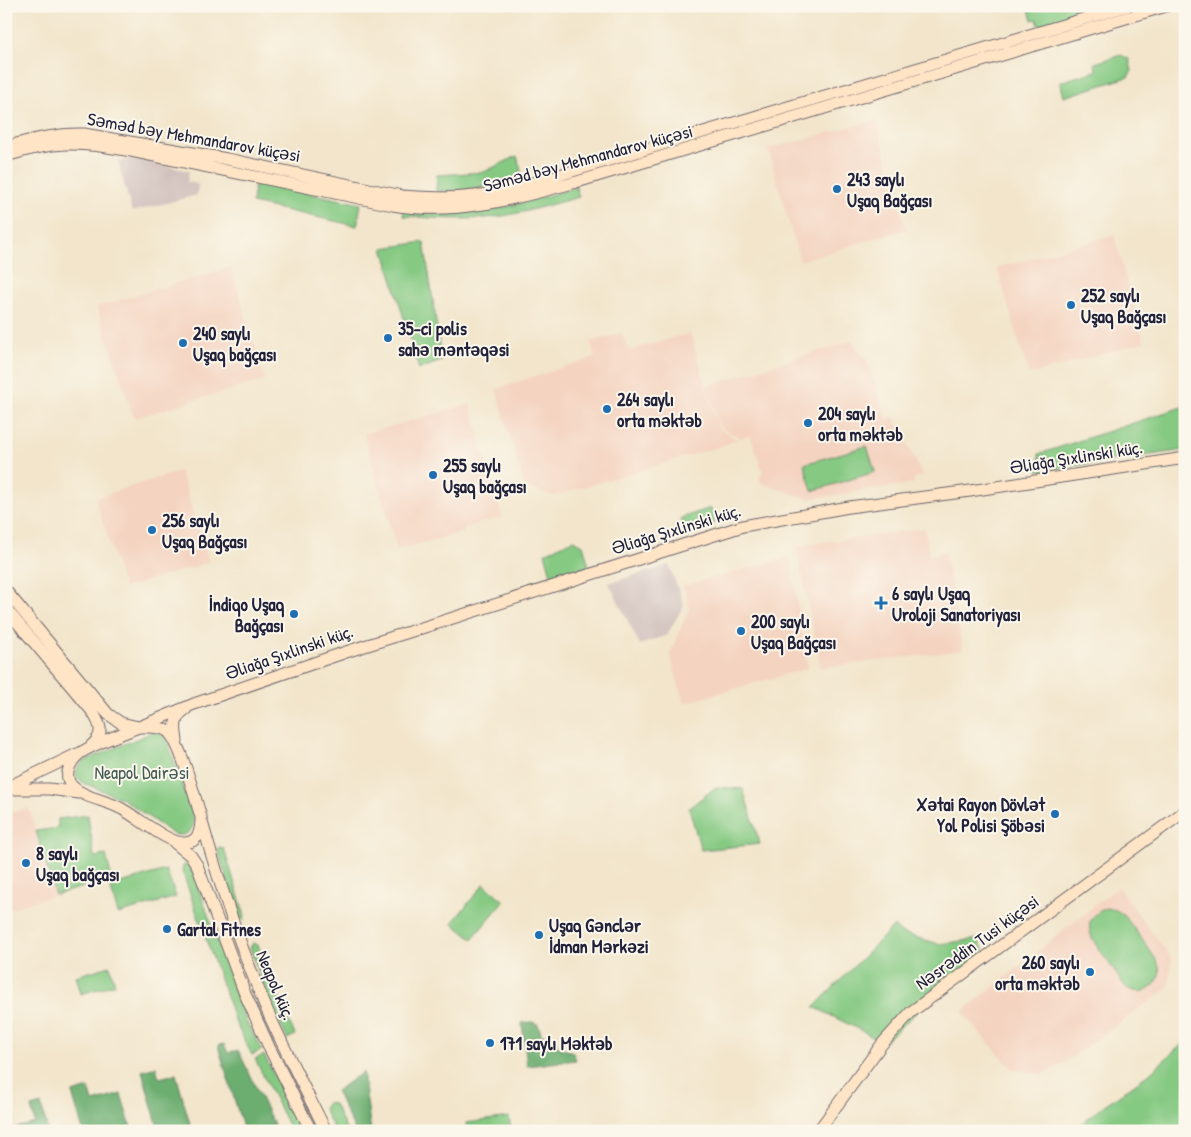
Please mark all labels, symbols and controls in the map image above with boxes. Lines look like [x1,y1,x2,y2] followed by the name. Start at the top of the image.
[85,106,303,168] street label: Səməd bəy Mehmandarov küçəsi
[480,118,696,198] street label: Səməd bəy Mehmandarov küçəsi
[847,167,933,214] place label: 243 saylı Uşaq Bağçası
[831,183,843,195] marker: 243 saylı Uşaq Bağçası
[1081,283,1167,330] place label: 252 saylı Uşaq Bağçası
[1065,299,1077,311] marker: 252 saylı Uşaq Bağçası
[398,316,510,363] place label: 35-ci polis sahə məntəqəsi
[193,321,277,368] place label: 240 saylı Uşaq bağçası
[382,332,394,344] marker: 35-ci polis sahə məntəqəsi
[177,337,189,349] marker: 240 saylı Uşaq bağçası
[617,387,702,433] place label: 264 saylı orta məktəb
[818,401,903,447] place label: 204 saylı orta məktəb
[601,403,613,415] marker: 264 saylı orta məktəb
[802,417,814,429] marker: 204 saylı orta məktəb
[1008,434,1144,480] street label: Əliağa Şıxlinski küç.
[443,453,527,500] place label: 255 saylı Uşaq bağçası
[427,469,439,481] marker: 255 saylı Uşaq bağçası
[608,497,744,561] street label: Əliağa Şıxlinski küç.
[162,508,248,555] place label: 256 saylı Uşaq Bağçası
[146,524,158,536] marker: 256 saylı Uşaq Bağçası
[892,581,1021,628] place label: 6 saylı Uşaq Uroloji Sanatoriyası
[209,592,285,639] place label: İndiqo Uşaq Bağçası
[874,596,888,610] marker: 6 saylı Uşaq Uroloji Sanatoriyası
[288,608,300,620] marker: İndiqo Uşaq Bağçası
[751,609,837,656] place label: 200 saylı Uşaq Bağçası
[222,618,356,686] street label: Əliağa Şıxlinski küç.
[735,625,747,637] marker: 200 saylı Uşaq Bağçası
[94,760,190,785] park label: Neapol Dairəsi
[916,792,1046,838] place label: Xətai Rayon Dövlət Yol Polisi Şöbəsi
[1049,808,1061,820] marker: Xətai Rayon Dövlət Yol Polisi Şöbəsi
[36,841,120,888] place label: 8 saylı Uşaq bağçası
[20,857,32,869] marker: 8 saylı Uşaq bağçası
[910,889,1044,995] street label: Nəsrəddin Tusi küçəsi
[549,913,649,959] place label: Uşaq Gənclər İdman Mərkəzi
[177,917,261,942] place label: Gartal Fitnes
[161,923,173,935] marker: Gartal Fitnes
[533,929,545,941] marker: Uşaq Gənclər İdman Mərkəzi
[250,946,302,1024] street label: Neapol küç.
[995,950,1081,996] place label: 260 saylı orta məktəb
[1084,966,1096,978] marker: 260 saylı orta məktəb
[500,1031,613,1057] place label: 171 saylı Məktəb
[484,1037,496,1049] marker: 171 saylı Məktəb

